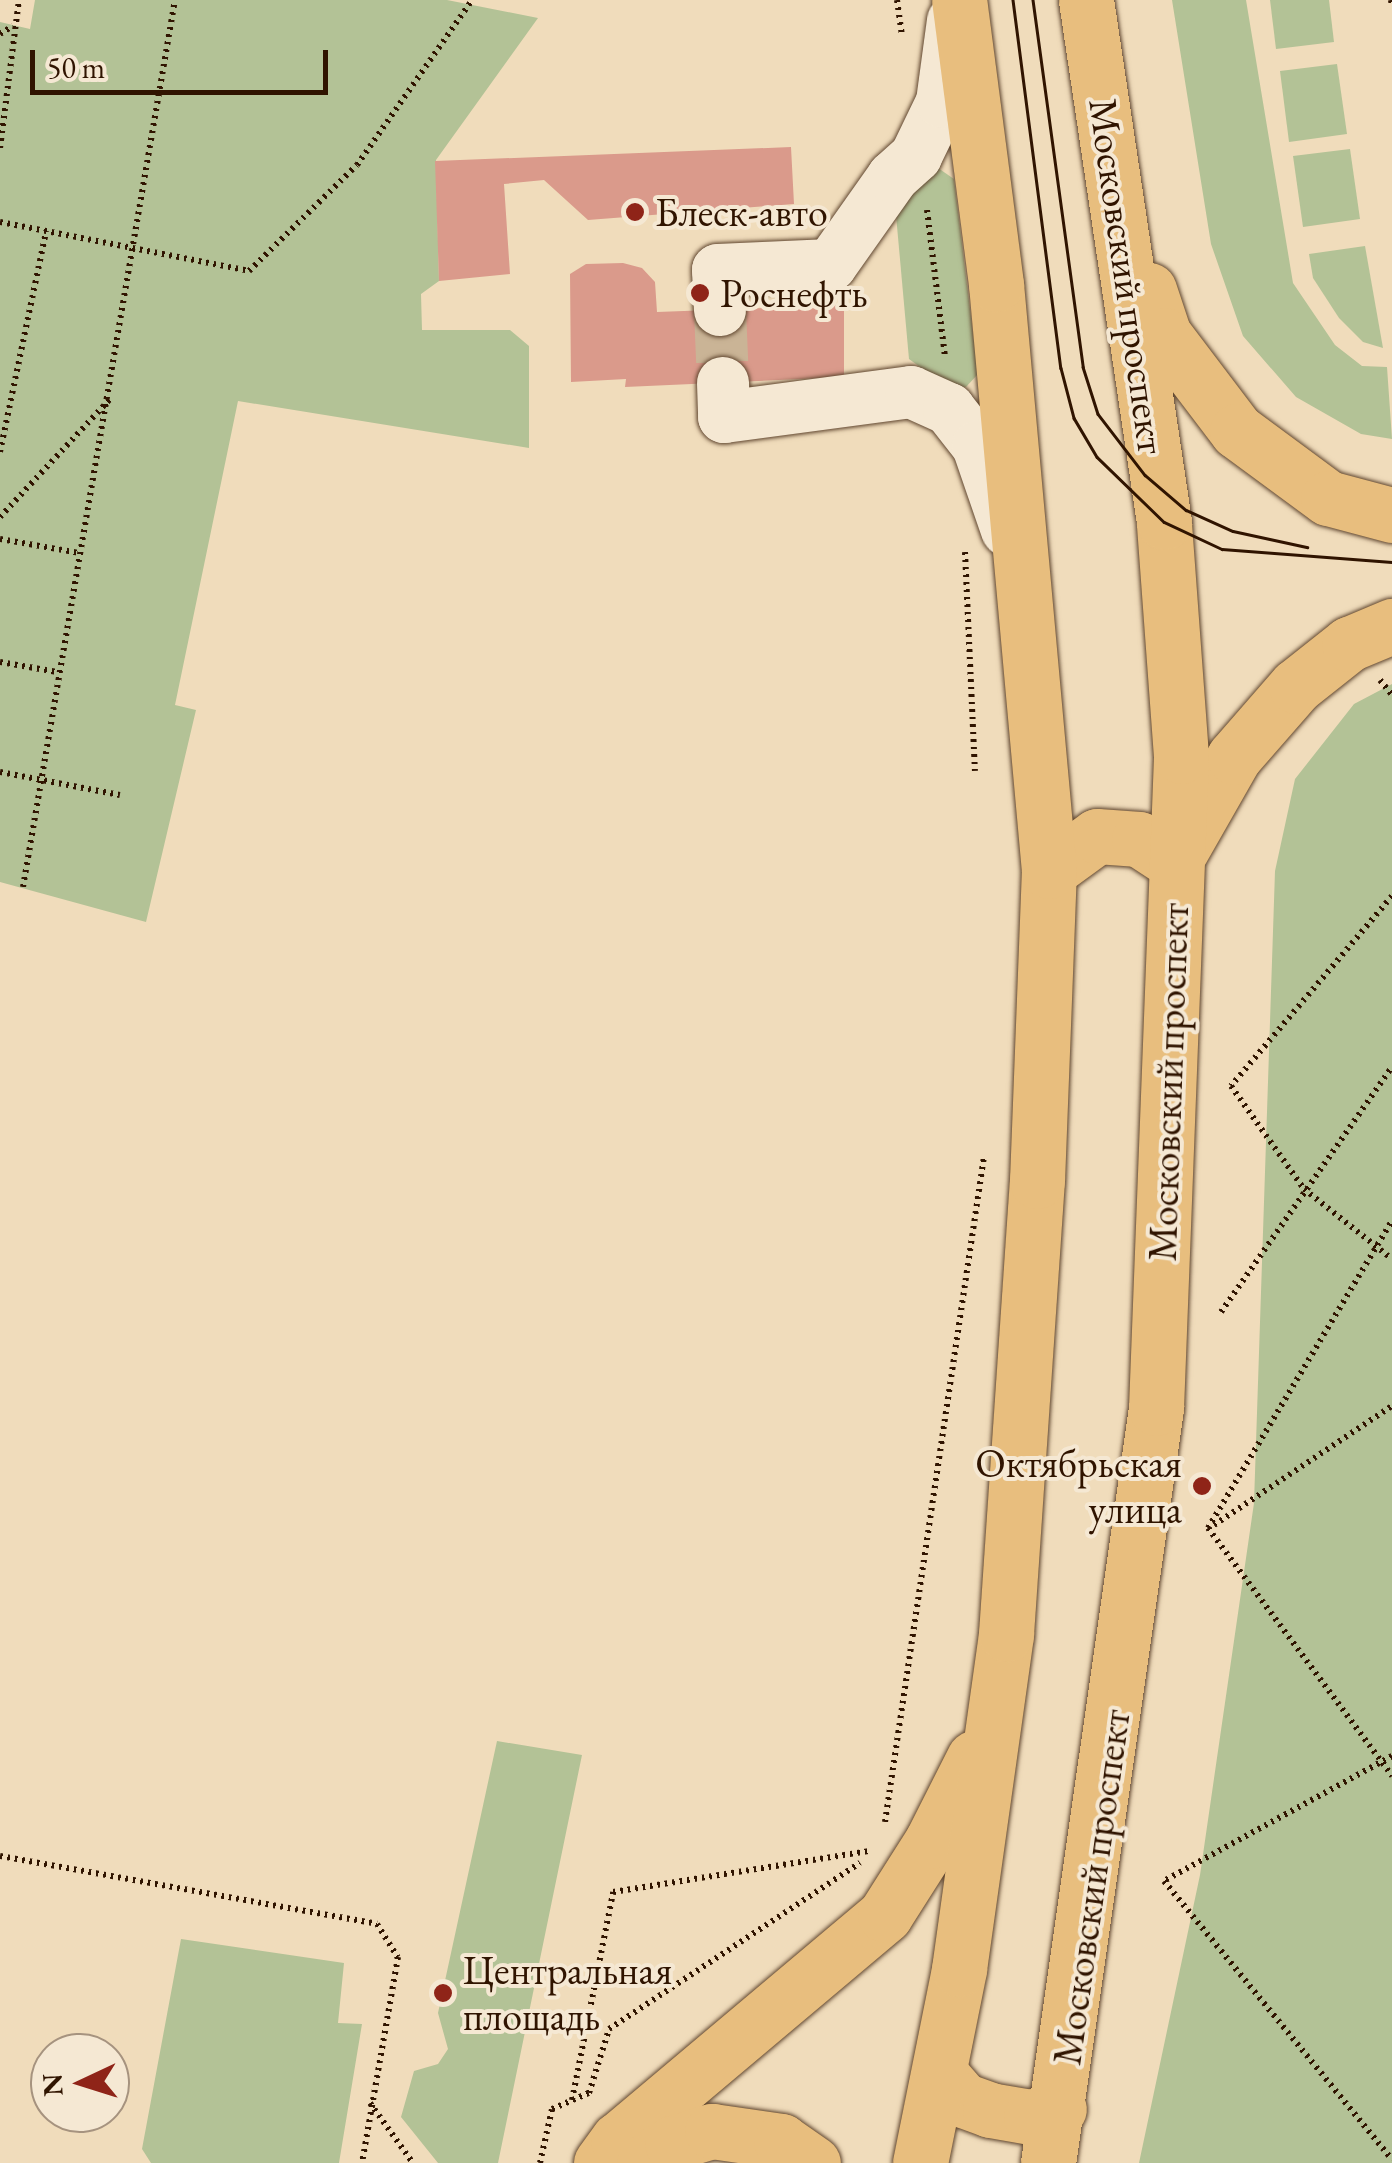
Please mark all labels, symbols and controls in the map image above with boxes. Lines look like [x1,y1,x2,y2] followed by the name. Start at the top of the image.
[35,30,332,92] scale bar
[47,48,105,87] text: 50 m
[1079,95,1177,457] street label: Московский проспект
[655,188,828,236] place label: Блеск-авто
[624,201,646,223] marker: Блеск-авто
[720,269,868,317] place label: Роснефть
[689,282,711,304] marker: Роснефть
[1138,902,1198,1262] street label: Московский проспект
[975,1439,1182,1533] place label: Октябрьская улица
[1191,1475,1213,1497] marker: Октябрьская улица
[1042,1706,1140,2068] street label: Московский проспект
[463,1946,672,2040] place label: Центральная площадь
[432,1982,454,2004] marker: Центральная площадь
[30,2033,130,2133] north arrow
[33,2072,71,2098] text: N

